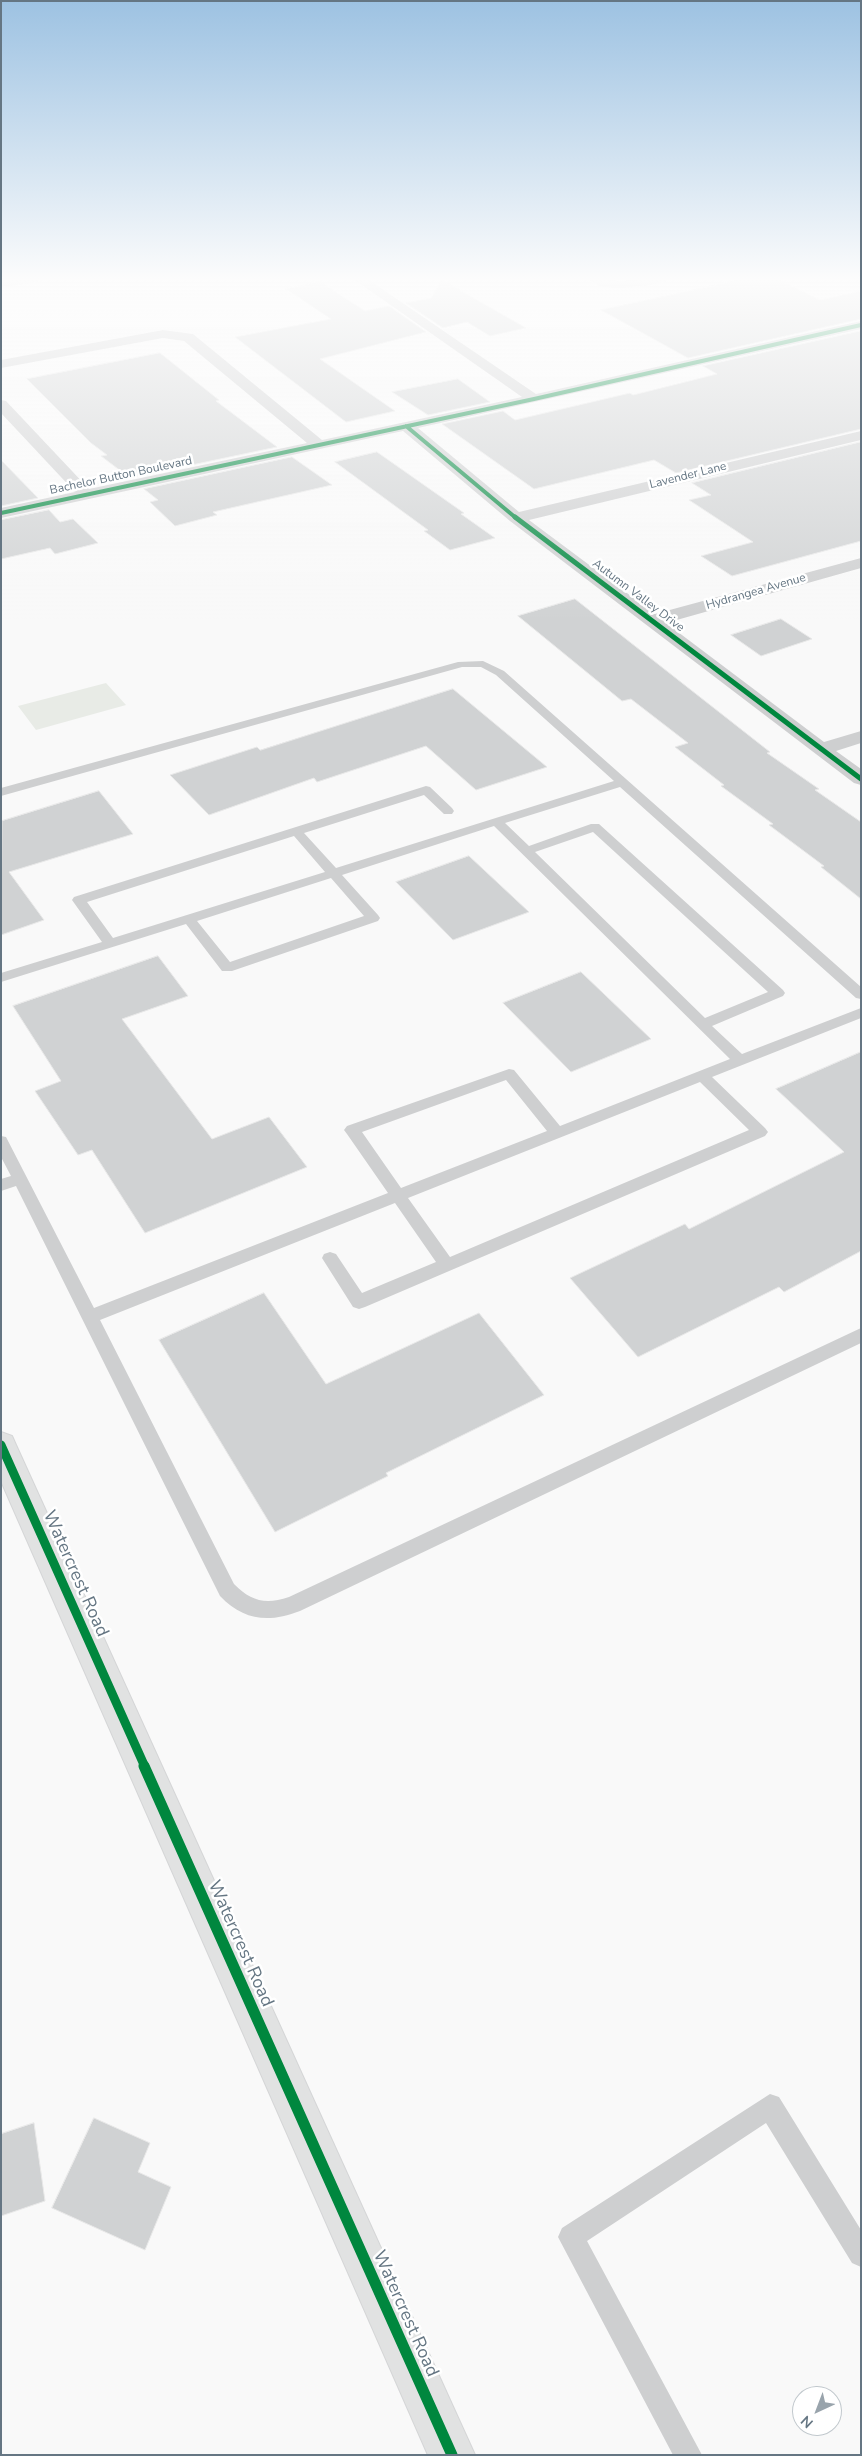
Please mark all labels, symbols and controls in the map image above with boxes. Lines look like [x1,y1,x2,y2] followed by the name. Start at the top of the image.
[48,454,194,498] street label: Bachelor Button Boulevard
[648,459,728,493] street label: Lavender Lane
[589,557,687,635] street label: Autumn Valley Drive
[704,571,808,613] street label: Hydrangea Avenue
[37,1507,113,1641] street label: Watercrest Road
[202,1877,278,2011] street label: Watercrest Road
[367,2247,443,2381] street label: Watercrest Road
[792,2386,842,2436] north arrow
[797,2411,817,2432] text: N

